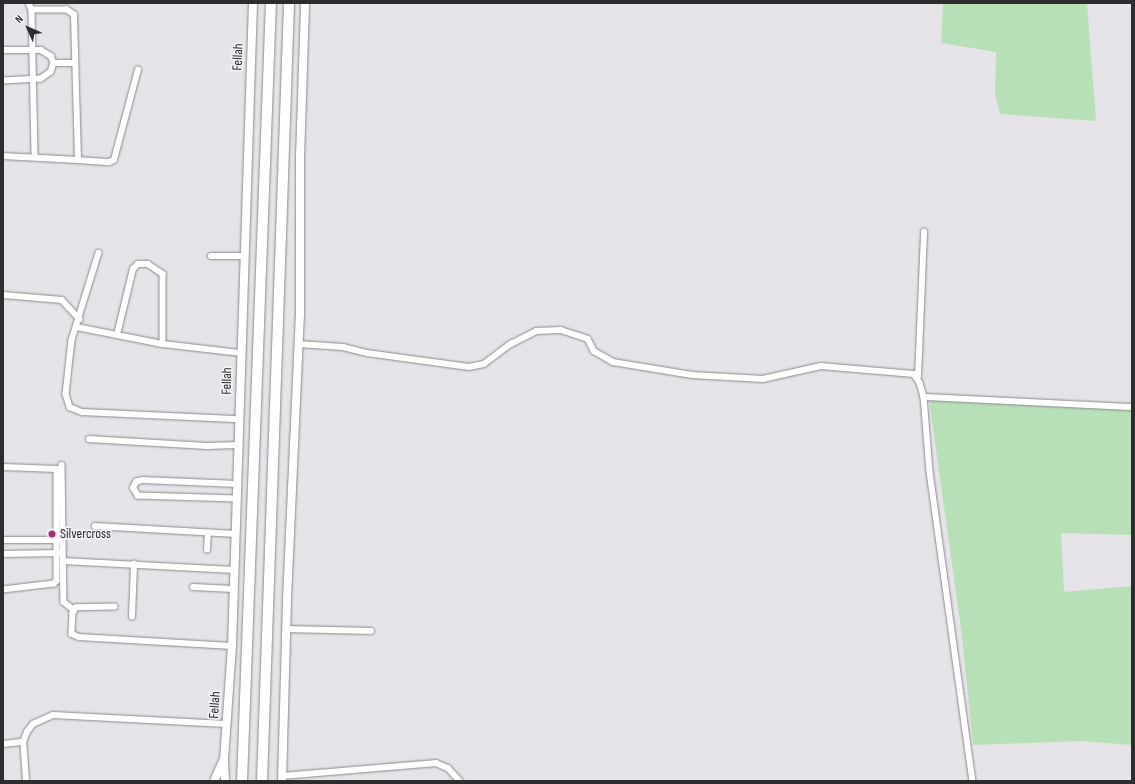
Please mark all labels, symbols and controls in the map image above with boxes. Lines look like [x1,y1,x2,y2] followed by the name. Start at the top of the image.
[8,8,48,48] north arrow
[12,12,26,26] text: N
[229,43,247,71] street label: Fellah
[218,367,236,395] street label: Fellah
[60,526,111,542] place label: Silvercross
[47,529,57,539] marker: Silvercross
[206,691,224,719] street label: Fellah

